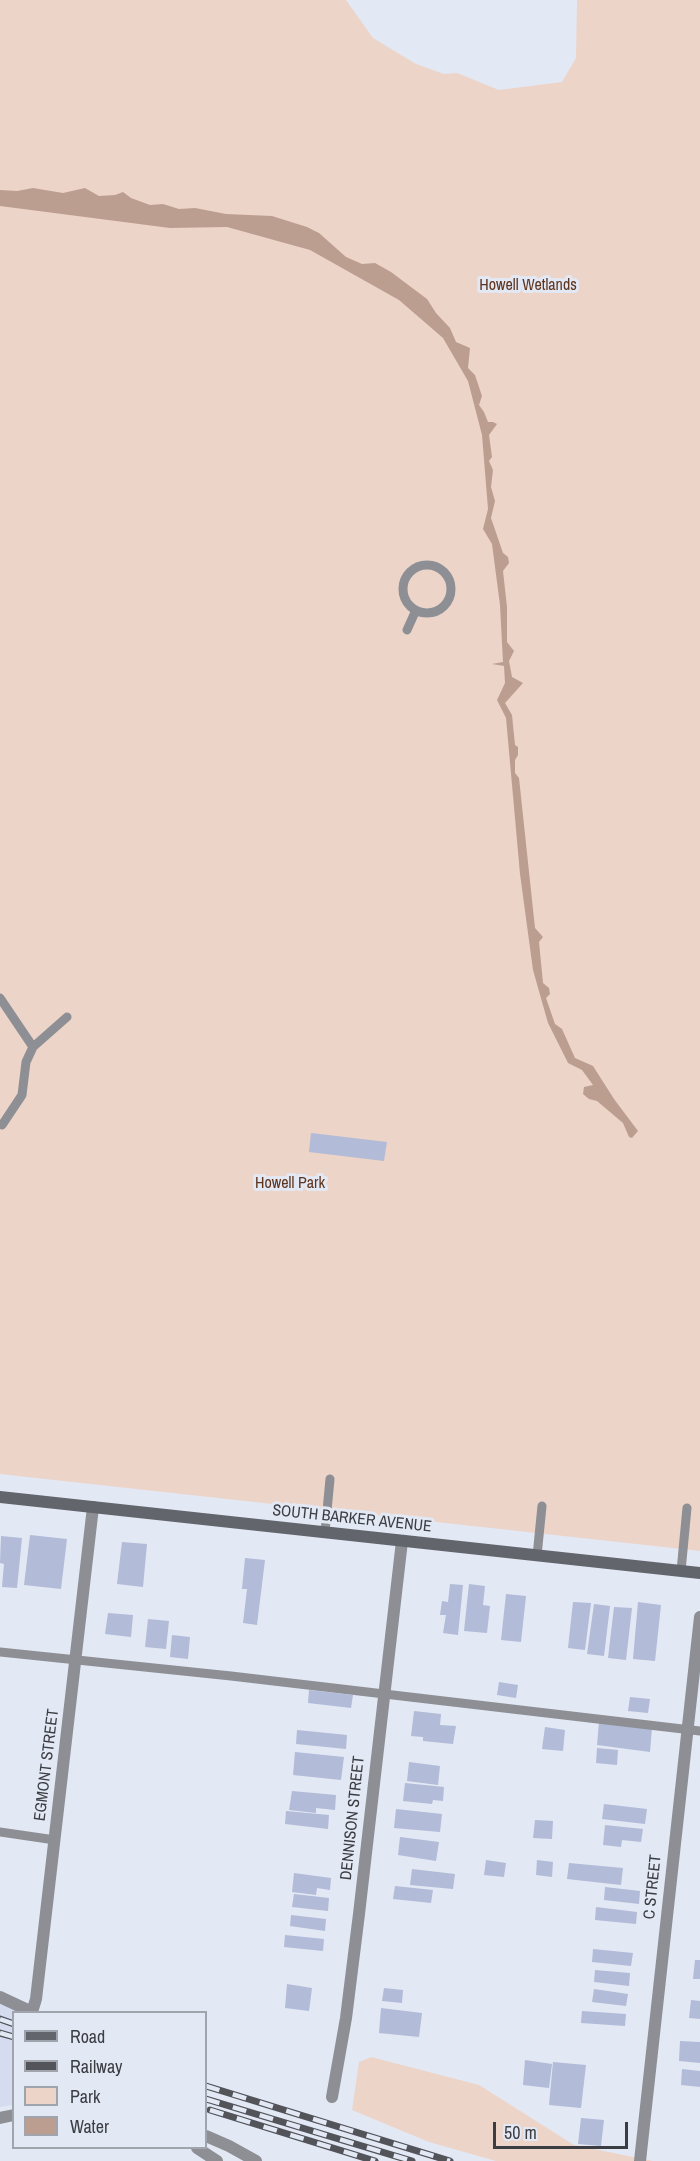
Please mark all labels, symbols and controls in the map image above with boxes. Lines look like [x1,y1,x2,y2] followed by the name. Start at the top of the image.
[479,276,577,296] park label: Howell Wetlands
[255,1174,325,1194] park label: Howell Park
[271,1501,433,1537] street label: SOUTH BARKER AVENUE
[31,1708,63,1822] street label: EGMONT STREET
[337,1755,369,1881] street label: DENNISON STREET
[640,1854,666,1920] street label: C STREET
[12,2011,207,2149] legend
[70,2024,105,2049] text: Road
[70,2054,123,2079] text: Railway
[70,2084,100,2109] text: Park
[496,2110,631,2148] scale bar
[70,2114,109,2139] text: Water
[504,2120,537,2145] text: 50 m

